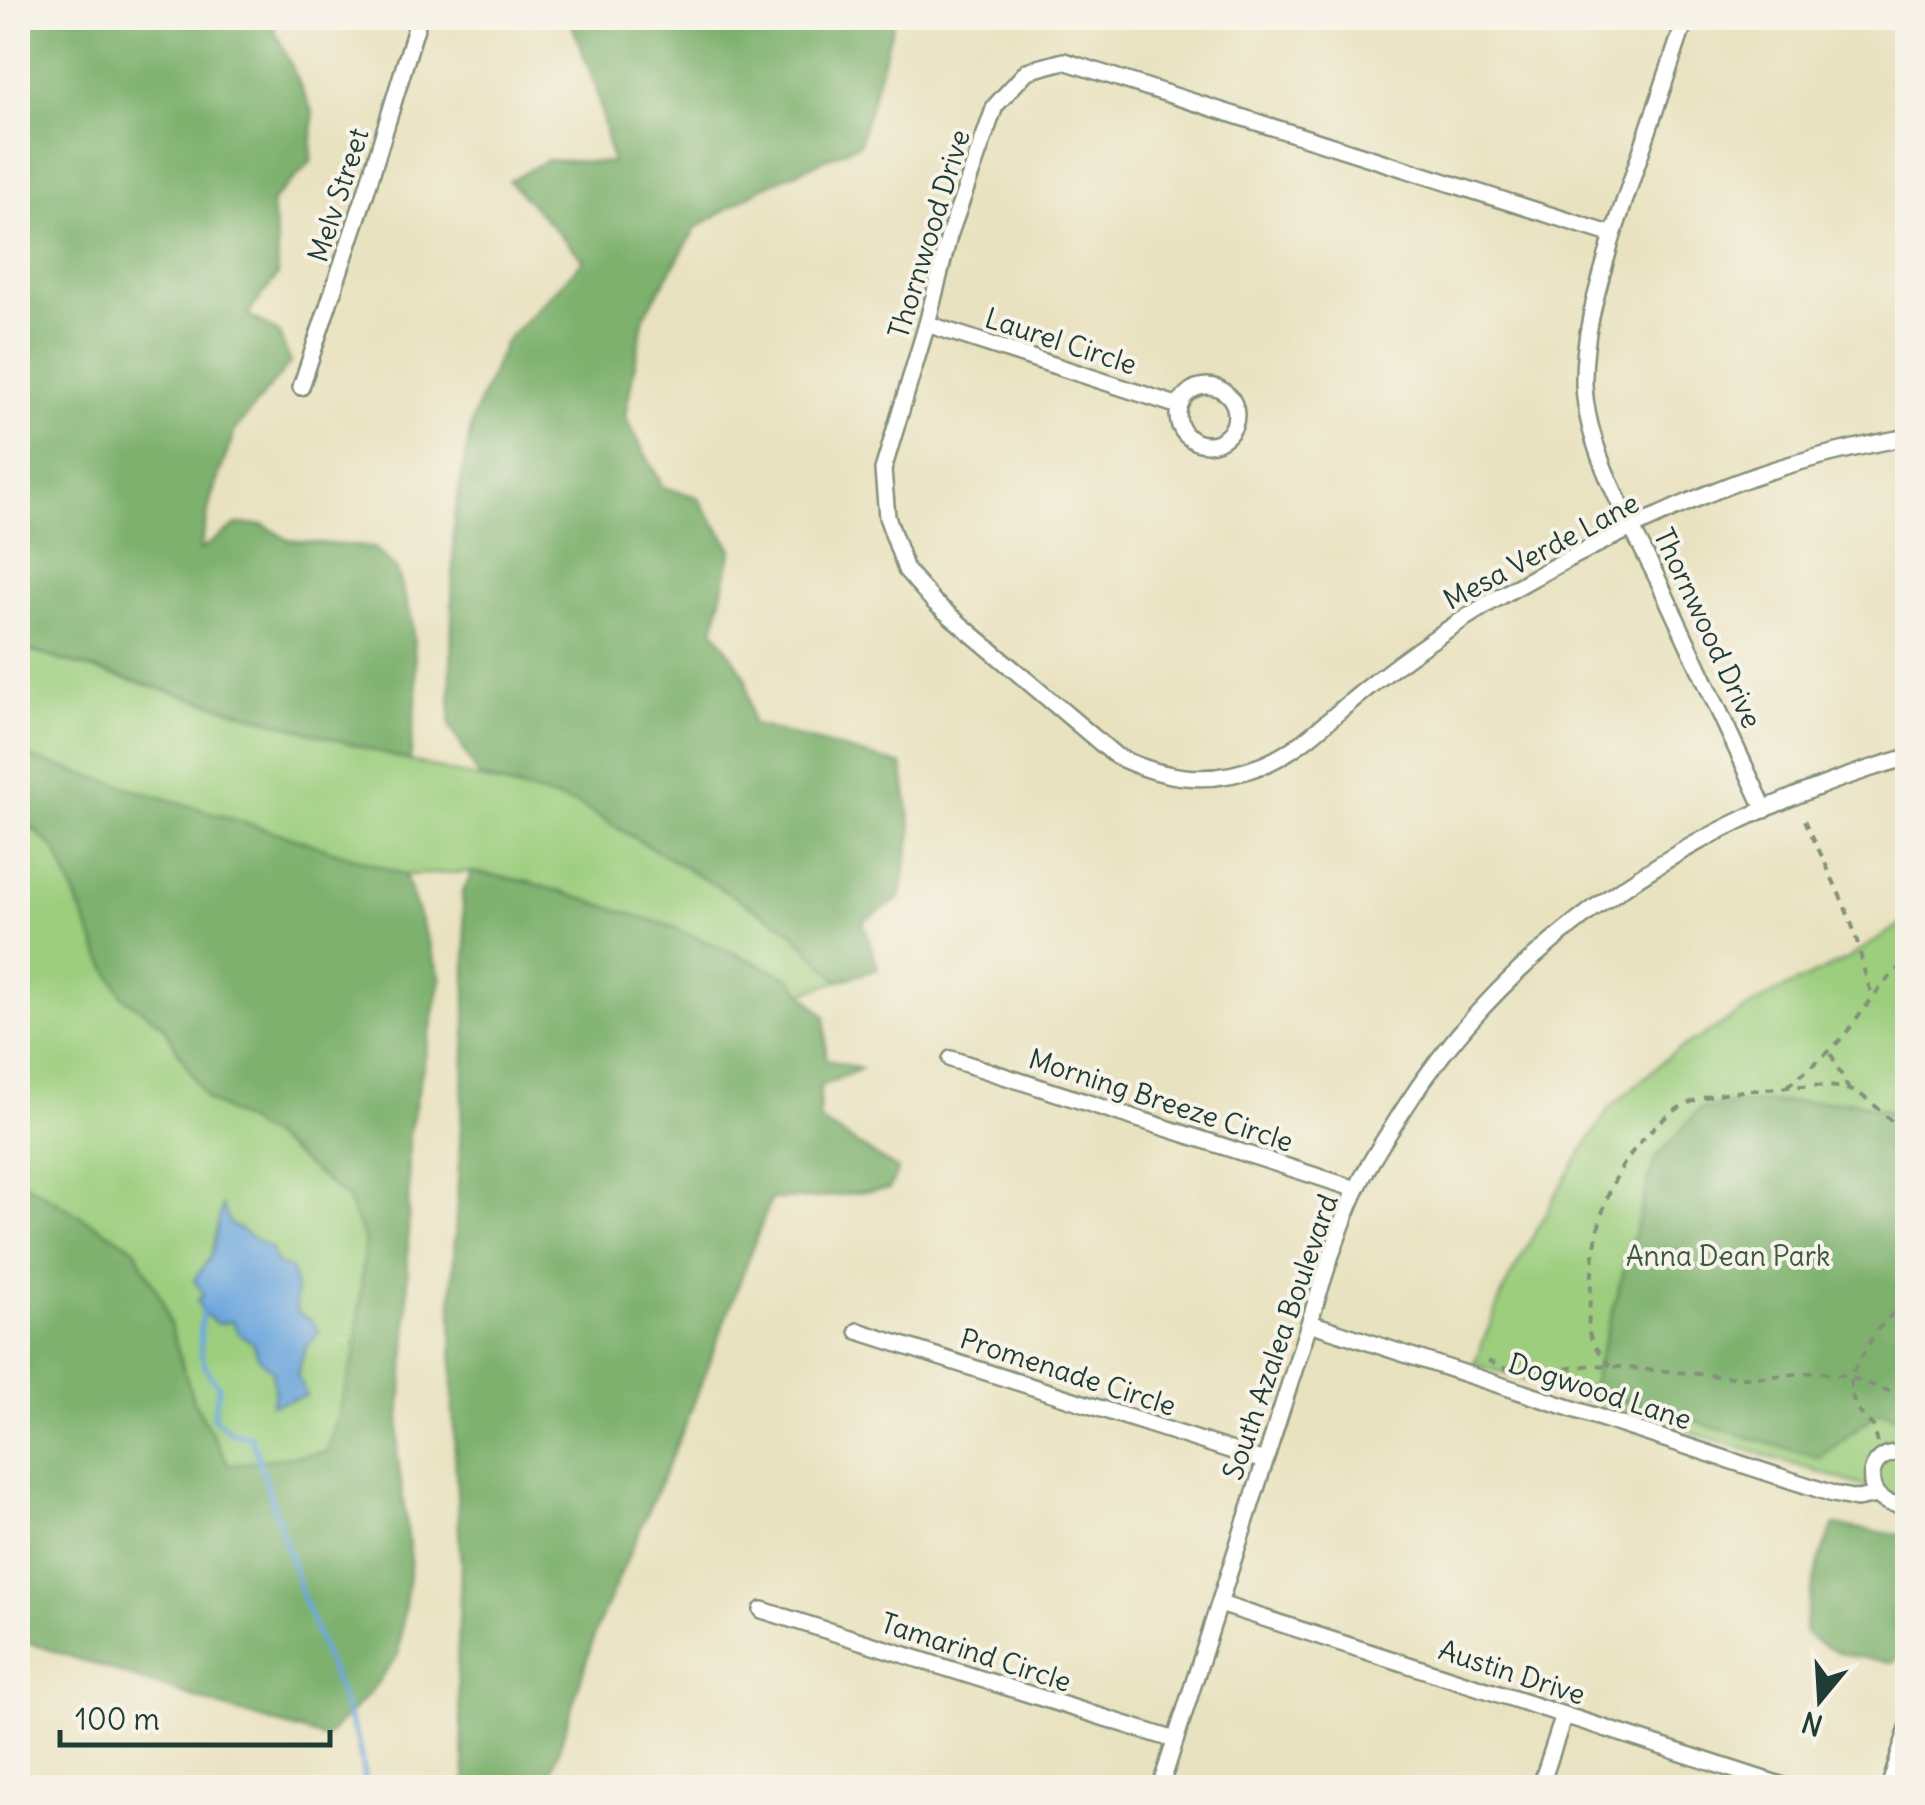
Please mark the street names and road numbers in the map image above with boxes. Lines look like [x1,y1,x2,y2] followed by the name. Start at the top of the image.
[299,123,377,267] street label: Melv Street
[880,125,978,343] street label: Thornwood Drive
[981,300,1141,382] street label: Laurel Circle
[1437,484,1645,618] street label: Mesa Verde Lane
[1646,522,1770,734] street label: Thornwood Drive
[1024,1040,1298,1160] street label: Morning Breeze Circle
[1214,1189,1346,1485] street label: South Azalea Boulevard
[955,1320,1181,1424] street label: Promenade Circle
[1504,1345,1696,1437] street label: Dogwood Lane
[876,1604,1076,1700] street label: Tamarind Circle
[1434,1631,1590,1713] street label: Austin Drive

